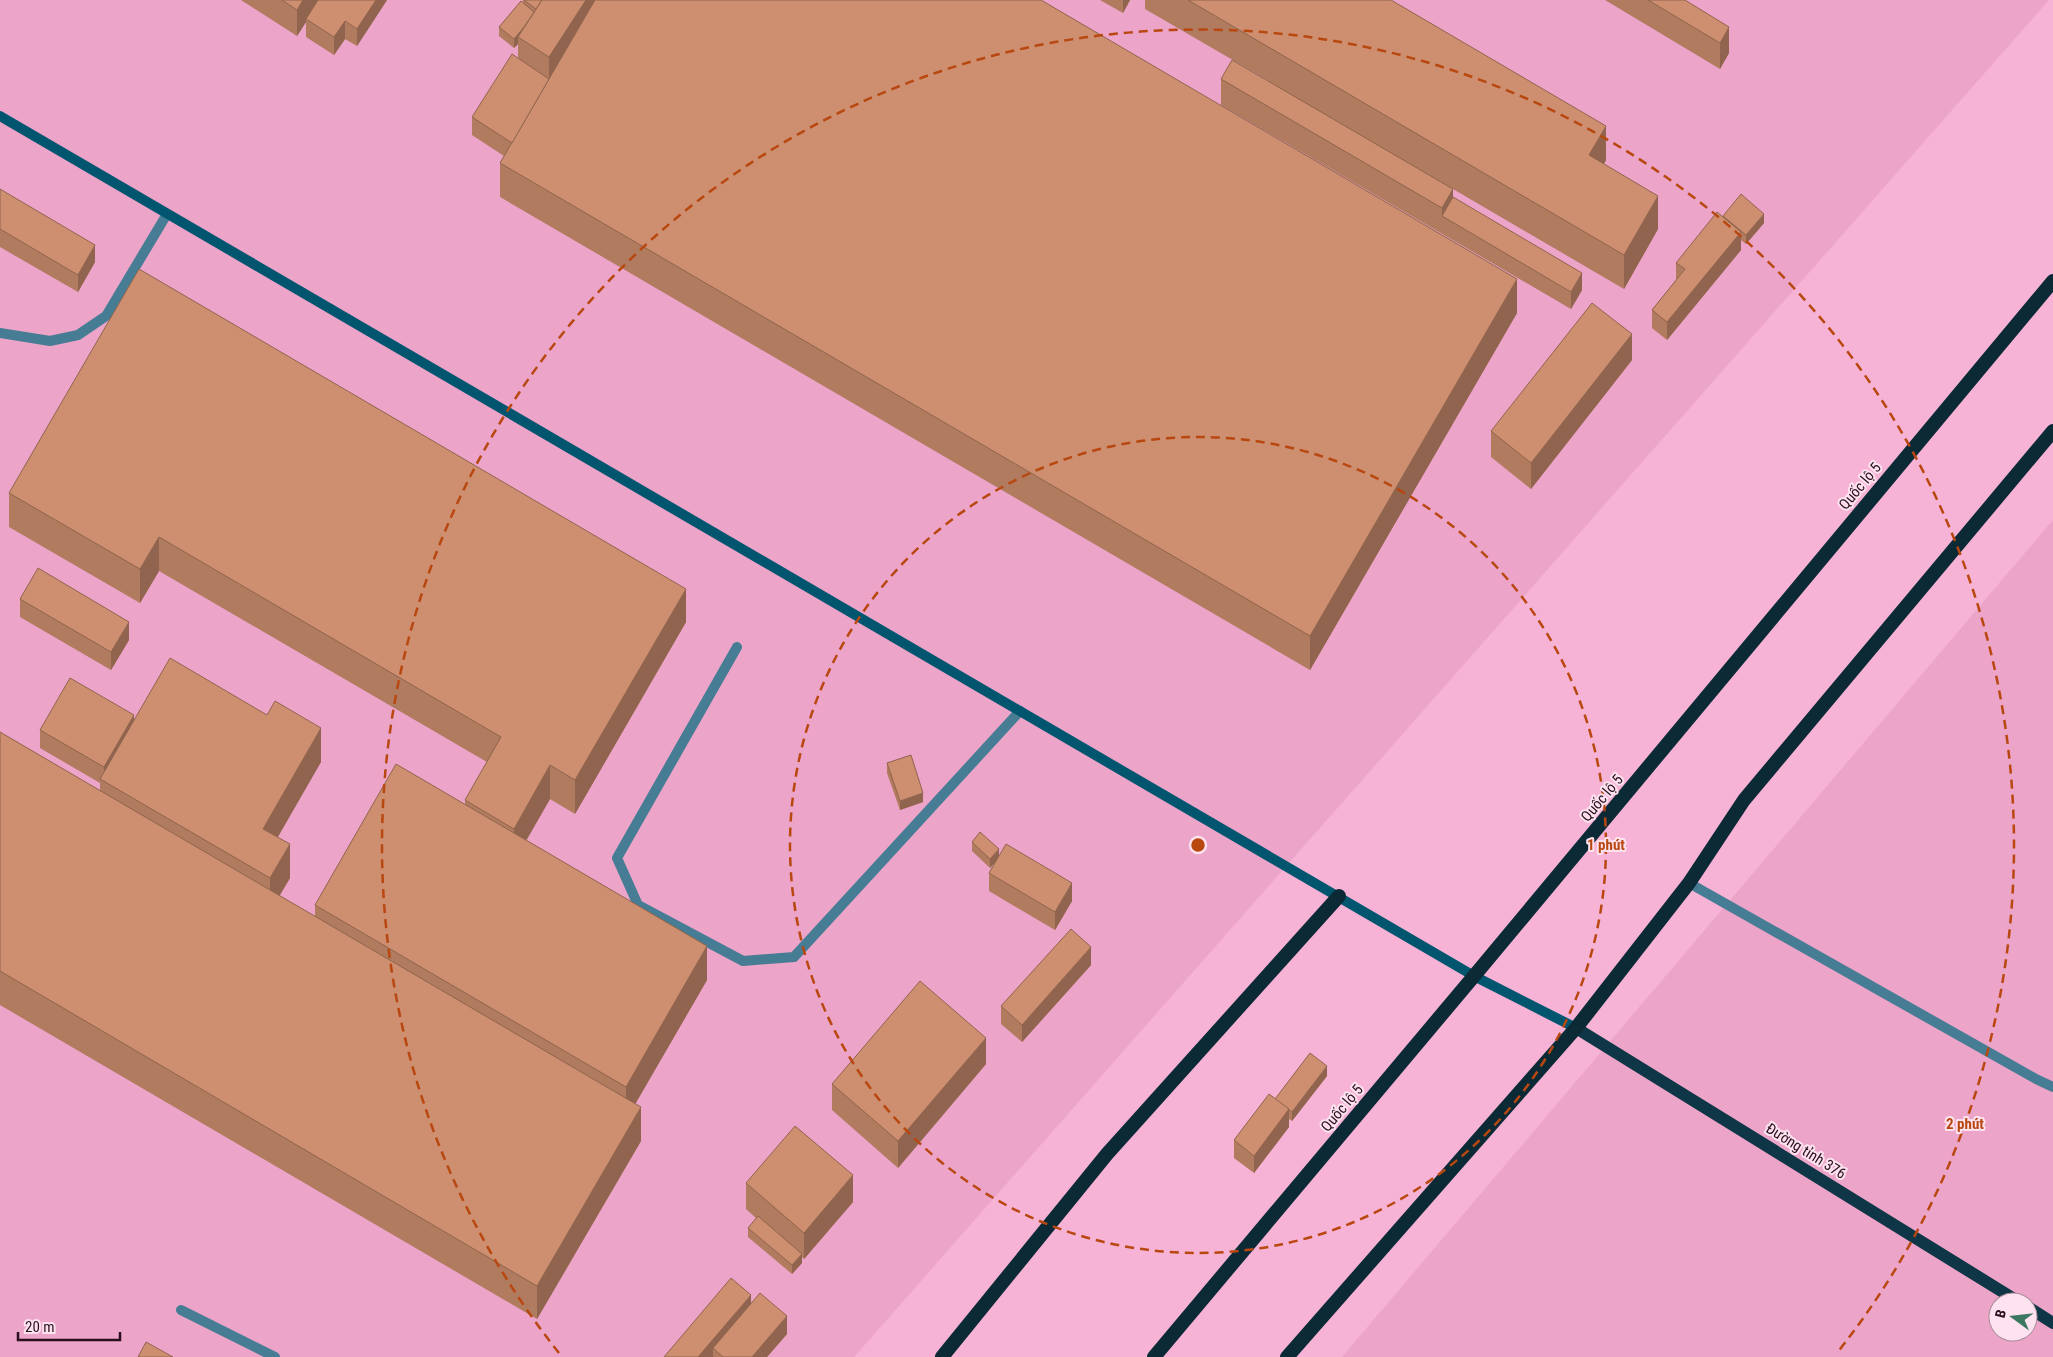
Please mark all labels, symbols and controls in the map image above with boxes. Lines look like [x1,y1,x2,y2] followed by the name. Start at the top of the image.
[1835,459,1885,513] street label: Quốc lộ 5
[1577,771,1627,825] street label: Quốc lộ 5
[1189,836,1207,854] centre of rings
[1587,836,1625,854] text: 1 phút
[1317,1081,1367,1135] street label: Quốc lộ 5
[1946,1115,1984,1133] text: 2 phút
[1763,1119,1849,1183] street label: Đường tỉnh 376
[1988,1292,2038,1342] north arrow
[1992,1308,2009,1320] text: B
[18,1310,120,1342] scale bar
[25,1318,55,1336] text: 20 m

